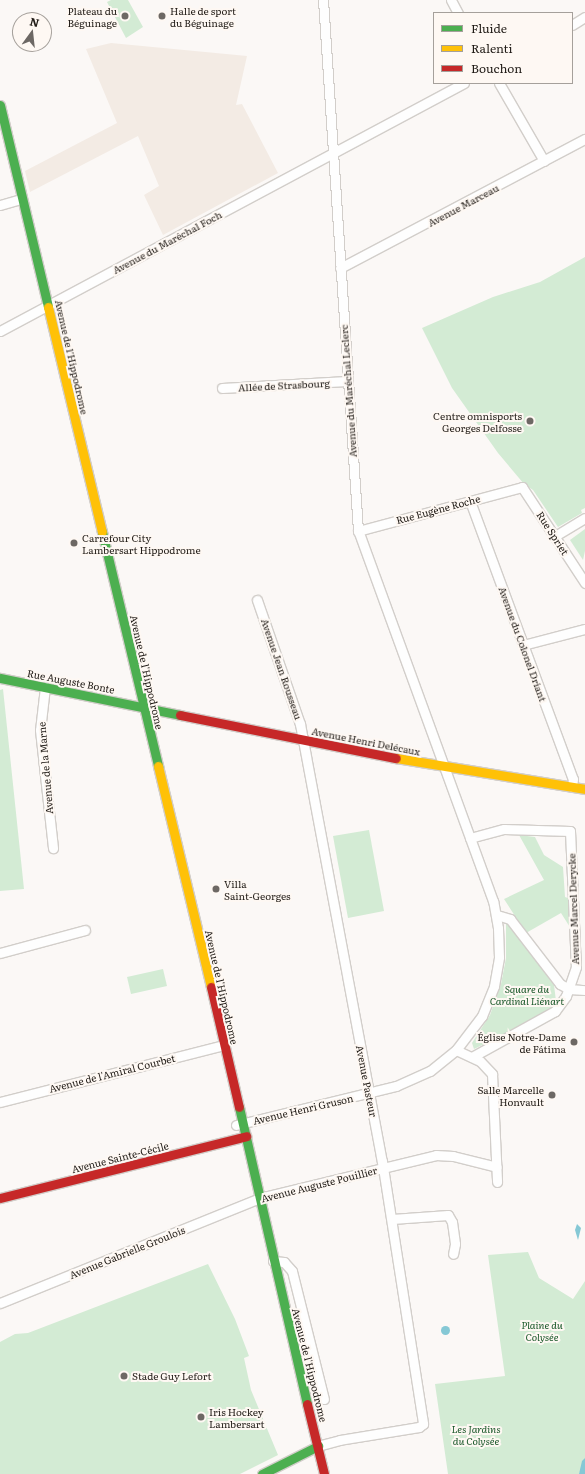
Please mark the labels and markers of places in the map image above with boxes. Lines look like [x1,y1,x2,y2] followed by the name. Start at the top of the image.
[67,4,117,28] place label: Plateau du Béguinage
[170,4,236,28] place label: Halle de sport du Béguinage
[120,11,130,21] marker: Plateau du Béguinage
[157,11,167,21] marker: Halle de sport du Béguinage
[433,409,522,432] place label: Centre omnisports Georges Delfosse
[525,416,535,426] marker: Centre omnisports Georges Delfosse
[82,531,201,554] place label: Carrefour City Lambersart Hippodrome
[69,538,79,548] marker: Carrefour City Lambersart Hippodrome
[224,877,291,900] place label: Villa Saint-Georges
[211,884,221,894] marker: Villa Saint-Georges
[477,1030,566,1054] place label: Église Notre-Dame de Fátima
[569,1037,579,1047] marker: Église Notre-Dame de Fátima
[477,1083,544,1106] place label: Salle Marcelle Honvault
[547,1090,557,1100] marker: Salle Marcelle Honvault
[132,1370,212,1382] place label: Stade Guy Lefort
[119,1371,129,1381] marker: Stade Guy Lefort
[209,1405,265,1428] place label: Iris Hockey Lambersart
[196,1412,206,1422] marker: Iris Hockey Lambersart

